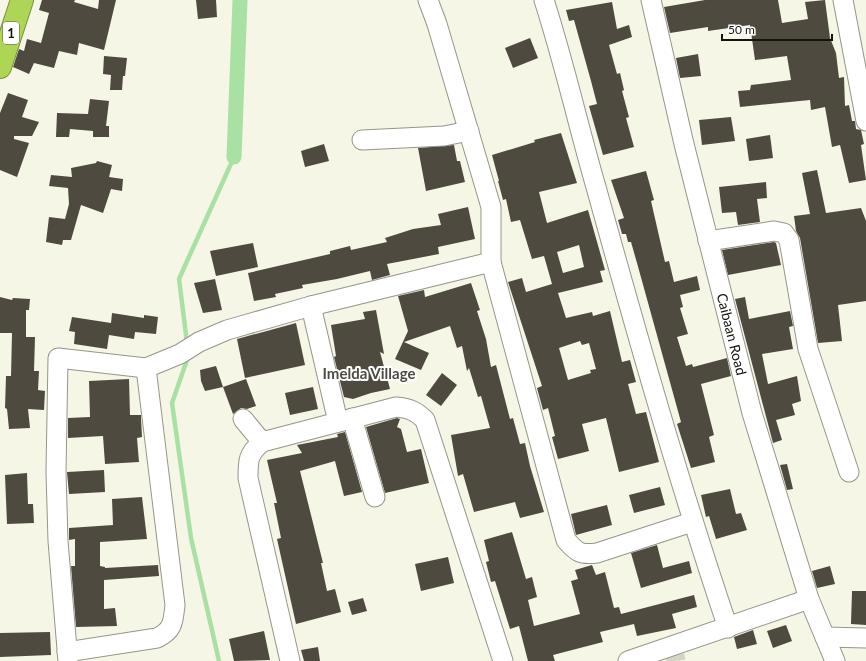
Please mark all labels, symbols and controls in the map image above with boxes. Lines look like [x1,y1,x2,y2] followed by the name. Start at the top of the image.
[722,16,832,42] scale bar
[3,22,19,44] road number: 1
[728,22,755,37] text: 50 m
[714,291,750,377] street label: Caibaan Road
[323,364,415,382] district label: Imelda Village

